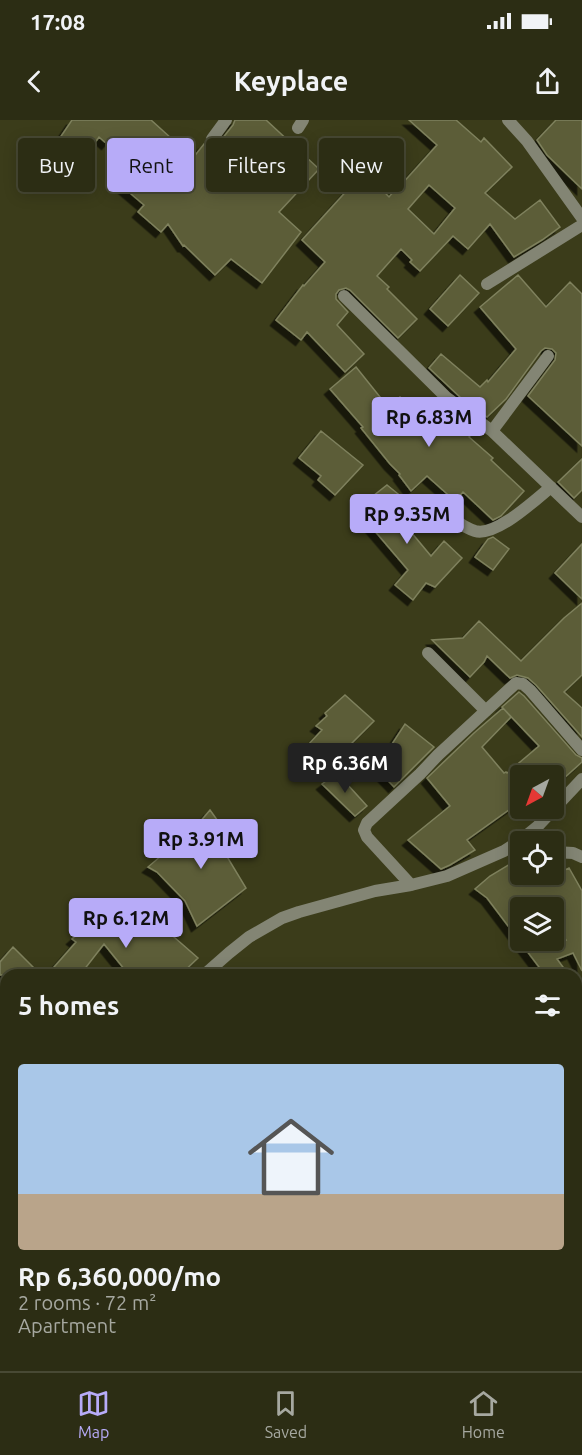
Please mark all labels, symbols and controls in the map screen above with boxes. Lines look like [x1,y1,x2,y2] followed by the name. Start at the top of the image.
[30,9,85,34] text: 17:08
[18,65,51,98] icon: back
[531,65,564,98] icon: share
[234,66,348,96] text: Keyplace
[18,138,95,192] chip: Buy
[107,138,194,192] chip: Rent
[206,138,307,192] chip: Filters
[319,138,404,192] chip: New
[367,397,491,448] pin: Rp 6.83M
[386,405,472,428] text: Rp 6.83M
[345,494,469,545] pin: Rp 9.35M
[364,502,450,525] text: Rp 9.35M
[283,743,407,794] pin: Rp 6.36M
[302,751,388,774] text: Rp 6.36M
[510,765,564,819] north arrow
[510,765,564,951] map controls
[139,819,263,870] pin: Rp 3.91M
[158,827,244,850] text: Rp 3.91M
[510,831,564,885] button: locate
[510,897,564,951] button: layers
[64,898,188,949] pin: Rp 6.12M
[83,906,169,929] text: Rp 6.12M
[531,989,564,1022] icon: filters
[18,991,119,1020] text: 5 homes
[237,1103,345,1211] icon: home
[18,1262,221,1291] text: Rp 6,360,000/mo
[18,1291,156,1314] text: 2 rooms · 72 m²
[18,1314,116,1337] text: Apartment
[77,1387,110,1441] tab: Map
[265,1387,307,1441] tab: Saved
[462,1387,505,1441] tab: Home

